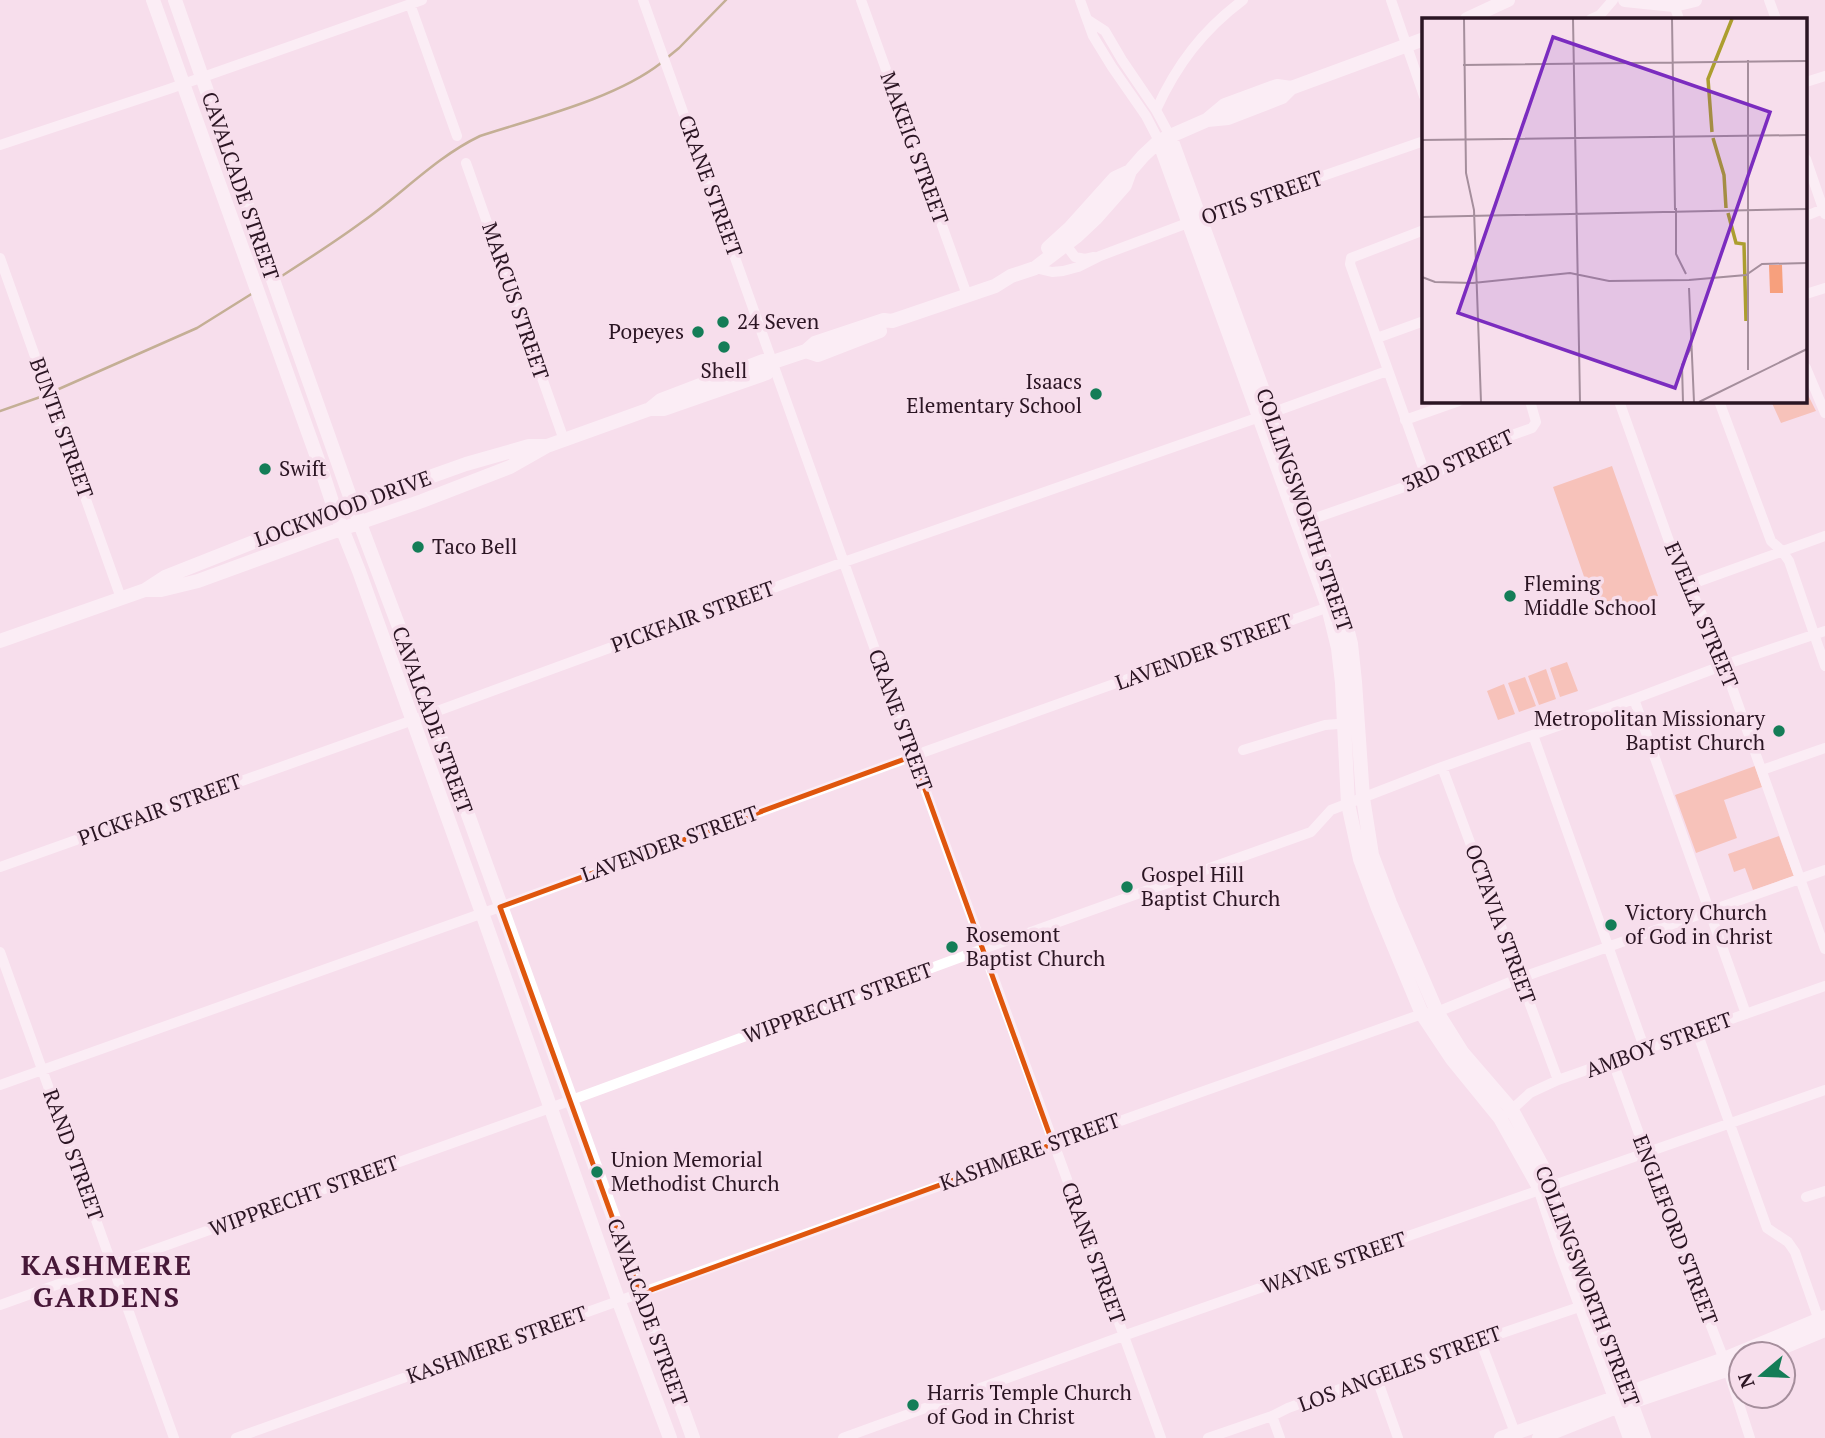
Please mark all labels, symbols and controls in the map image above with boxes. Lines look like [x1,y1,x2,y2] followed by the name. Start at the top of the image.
[1422,18,1808,402] inset map
[874,68,956,228] street label: MAKEIG STREET
[196,88,286,284] street label: CAVALCADE STREET
[672,111,750,260] street label: CRANE STREET
[1197,163,1326,231] street label: OTIS STREET
[476,218,556,383] street label: MARCUS STREET
[737,307,820,335] place label: 24 Seven
[715,314,731,330] marker: 24 Seven
[609,317,684,345] place label: Popeyes
[690,324,706,340] marker: Popeyes
[716,339,732,355] marker: Shell
[24,353,100,502] street label: BUNTE STREET
[701,356,747,384] place label: Shell
[906,367,1082,419] place label: Isaacs Elementary School
[1250,384,1360,635] street label: COLLINGSWORTH STREET
[1088,386,1104,402] marker: Isaacs Elementary School
[1397,422,1518,498] street label: 3RD STREET
[279,454,327,482] place label: Swift
[257,461,273,477] marker: Swift
[251,463,435,553] street label: LOCKWOOD DRIVE
[432,532,517,560] place label: Taco Bell
[1659,537,1745,692] street label: EVELLA STREET
[410,539,426,555] marker: Taco Bell
[1524,569,1657,621] place label: Fleming Middle School
[607,573,778,659] street label: PICKFAIR STREET
[1502,588,1518,604] marker: Fleming Middle School
[1111,606,1296,696] street label: LAVENDER STREET
[386,622,480,817] street label: CAVALCADE STREET
[862,645,940,794] street label: CRANE STREET
[1534,704,1765,756] place label: Metropolitan Missionary Baptist Church
[1771,723,1787,739] marker: Metropolitan Missionary Baptist Church
[74,766,245,852] street label: PICKFAIR STREET
[577,798,762,888] street label: LAVENDER STREET
[1459,840,1543,1007] street label: OCTAVIA STREET
[1141,860,1280,912] place label: Gospel Hill Baptist Church
[1119,879,1135,895] marker: Gospel Hill Baptist Church
[1625,898,1773,950] place label: Victory Church of God in Christ
[1603,917,1619,933] marker: Victory Church of God in Christ
[966,920,1105,972] place label: Rosemont Baptist Church
[944,939,960,955] marker: Rosemont Baptist Church
[739,955,936,1049] street label: WIPPRECHT STREET
[1582,1005,1736,1084] street label: AMBOY STREET
[37,1085,111,1224] street label: RAND STREET
[936,1105,1124,1197] street label: KASHMERE STREET
[1627,1131,1725,1329] street label: ENGLEFORD STREET
[611,1145,780,1197] place label: Union Memorial Methodist Church
[205,1148,402,1242] street label: WIPPRECHT STREET
[1529,1161,1647,1410] street label: COLLINGSWORTH STREET
[589,1164,605,1180] marker: Union Memorial Methodist Church
[1055,1178,1133,1327] street label: CRANE STREET
[601,1214,695,1409] street label: CAVALCADE STREET
[1258,1224,1410,1300] street label: WAYNE STREET
[21,1246,193,1315] district label: KASHMERE GARDENS
[403,1298,591,1390] street label: KASHMERE STREET
[1294,1318,1505,1418] street label: LOS ANGELES STREET
[1727,1340,1797,1410] north arrow
[1731,1369,1760,1392] text: N
[927,1378,1132,1430] place label: Harris Temple Church of God in Christ
[905,1397,921,1413] marker: Harris Temple Church of God in Christ

